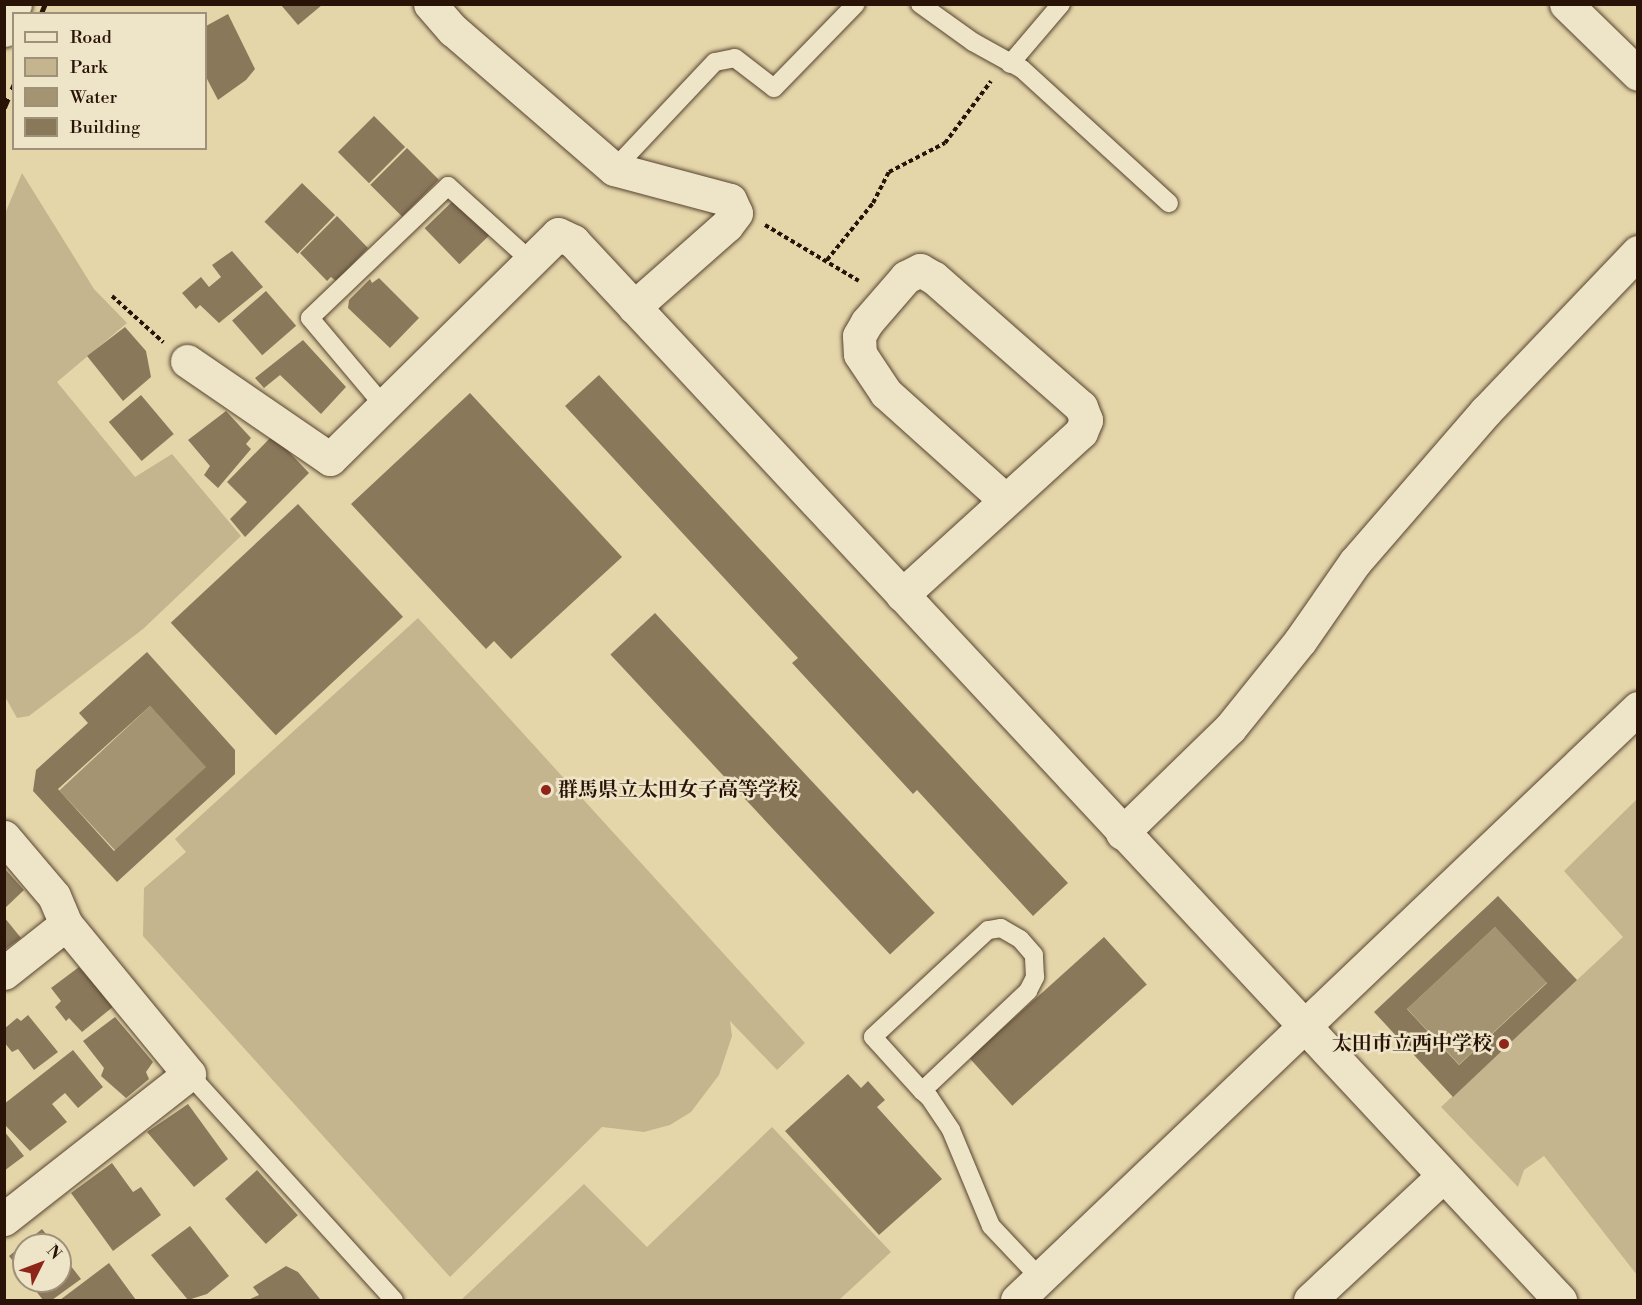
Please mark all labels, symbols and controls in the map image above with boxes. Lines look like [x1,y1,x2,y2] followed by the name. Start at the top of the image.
[12,12,207,150] legend
[70,26,112,49] text: Road
[70,56,107,79] text: Park
[70,86,117,109] text: Water
[70,116,140,139] text: Building
[558,778,798,802] place label: 群馬県立太田女子高等学校
[539,783,553,797] marker: 群馬県立太田女子高等学校
[1332,1032,1492,1056] place label: 太田市立西中学校
[1497,1037,1511,1051] marker: 太田市立西中学校
[12,1233,72,1293] north arrow
[42,1241,66,1264] text: N

